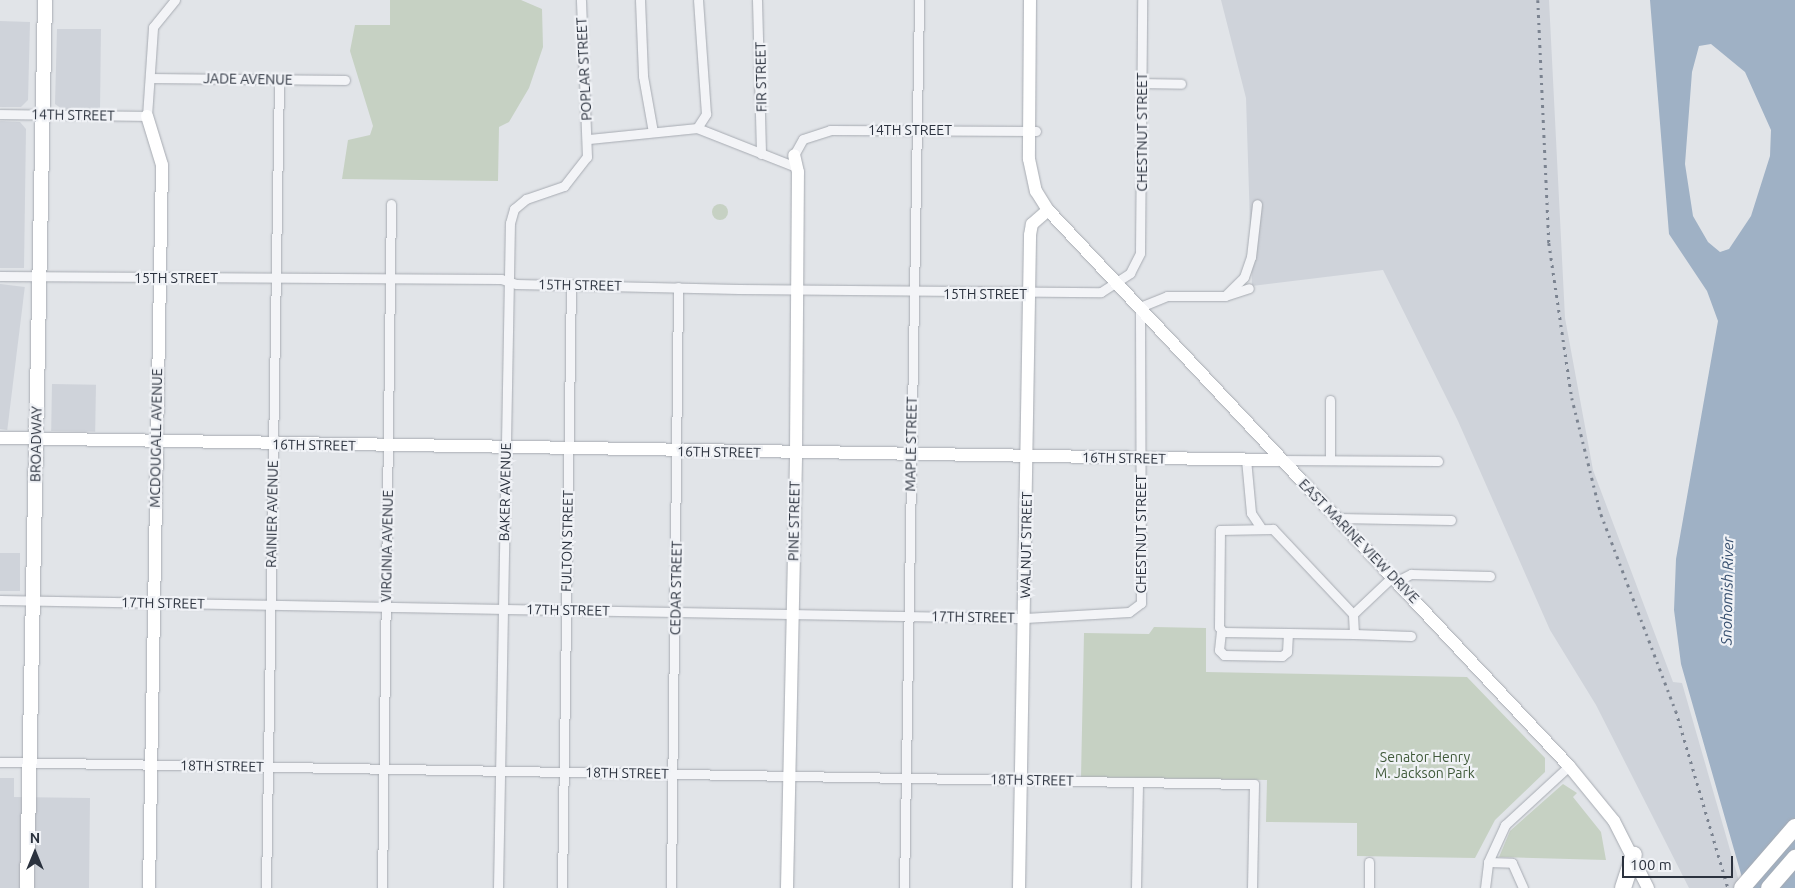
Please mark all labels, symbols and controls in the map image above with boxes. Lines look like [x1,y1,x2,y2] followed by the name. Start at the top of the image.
[573,17,595,121] street label: POPLAR STREET
[752,42,770,112] street label: FIR STREET
[203,70,293,88] street label: JADE AVENUE
[1134,72,1150,192] street label: CHESTNUT STREET
[31,106,115,124] street label: 14TH STREET
[868,122,952,138] street label: 14TH STREET
[134,270,218,286] street label: 15TH STREET
[538,276,622,294] street label: 15TH STREET
[943,286,1027,302] street label: 15TH STREET
[146,368,166,508] street label: MCDOUGALL AVENUE
[902,396,920,492] street label: MAPLE STREET
[27,406,45,482] street label: BROADWAY
[272,436,356,454] street label: 16TH STREET
[496,442,514,542] street label: BAKER AVENUE
[677,443,761,461] street label: 16TH STREET
[1082,449,1166,467] street label: 16TH STREET
[263,460,281,568] street label: RAINIER AVENUE
[1133,474,1149,594] street label: CHESTNUT STREET
[1295,476,1423,606] street label: EAST MARINE VIEW DRIVE
[785,481,803,561] street label: PINE STREET
[378,490,396,602] street label: VIRGINIA AVENUE
[558,490,576,592] street label: FULTON STREET
[1017,491,1035,599] street label: WALNUT STREET
[1717,537,1737,645] water label: Snohomish River
[667,541,685,635] street label: CEDAR STREET
[121,594,205,612] street label: 17TH STREET
[526,601,610,619] street label: 17TH STREET
[931,608,1015,626] street label: 17TH STREET
[1375,749,1475,782] park label: Senator Henry M. Jackson Park
[180,757,264,775] street label: 18TH STREET
[585,764,669,782] street label: 18TH STREET
[990,771,1074,789] street label: 18TH STREET
[10,828,60,878] north arrow
[30,830,40,846] text: N
[1625,846,1736,878] scale bar
[1630,856,1672,873] text: 100 m

